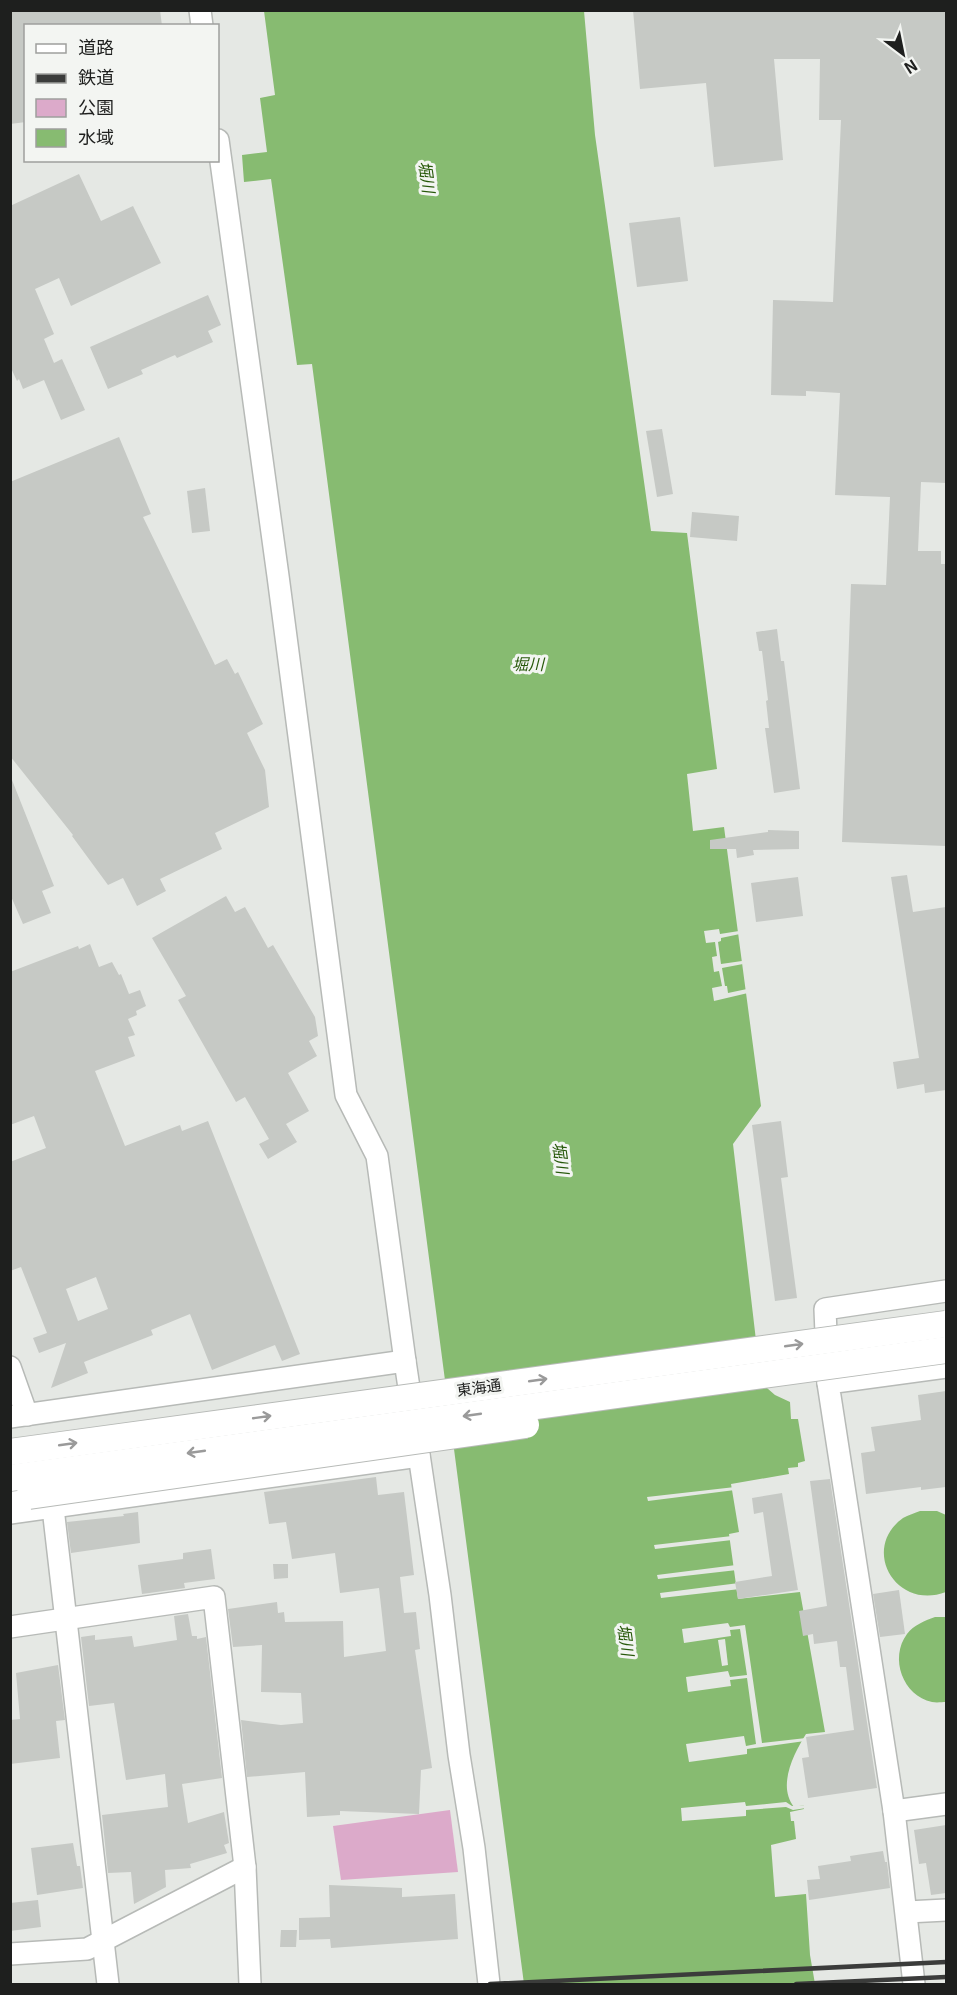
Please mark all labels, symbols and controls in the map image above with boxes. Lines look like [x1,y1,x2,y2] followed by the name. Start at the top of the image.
[24,24,219,162] legend
[873,24,933,84] north arrow
[78,33,114,59] text: 道路
[900,54,923,81] text: N
[78,63,114,89] text: 鉄道
[78,93,114,119] text: 公園
[78,123,114,149] text: 水域
[414,159,442,196] water label: 堀川
[512,651,546,675] water label: 堀川
[548,1140,576,1177] water label: 堀川
[783,1339,803,1350] one-way arrow
[455,1373,503,1400] street label: 東海通
[528,1374,547,1385] one-way arrow
[463,1410,483,1421] one-way arrow
[251,1412,271,1423] one-way arrow
[58,1438,78,1449] one-way arrow
[187,1447,206,1458] one-way arrow
[613,1622,641,1659] water label: 堀川

